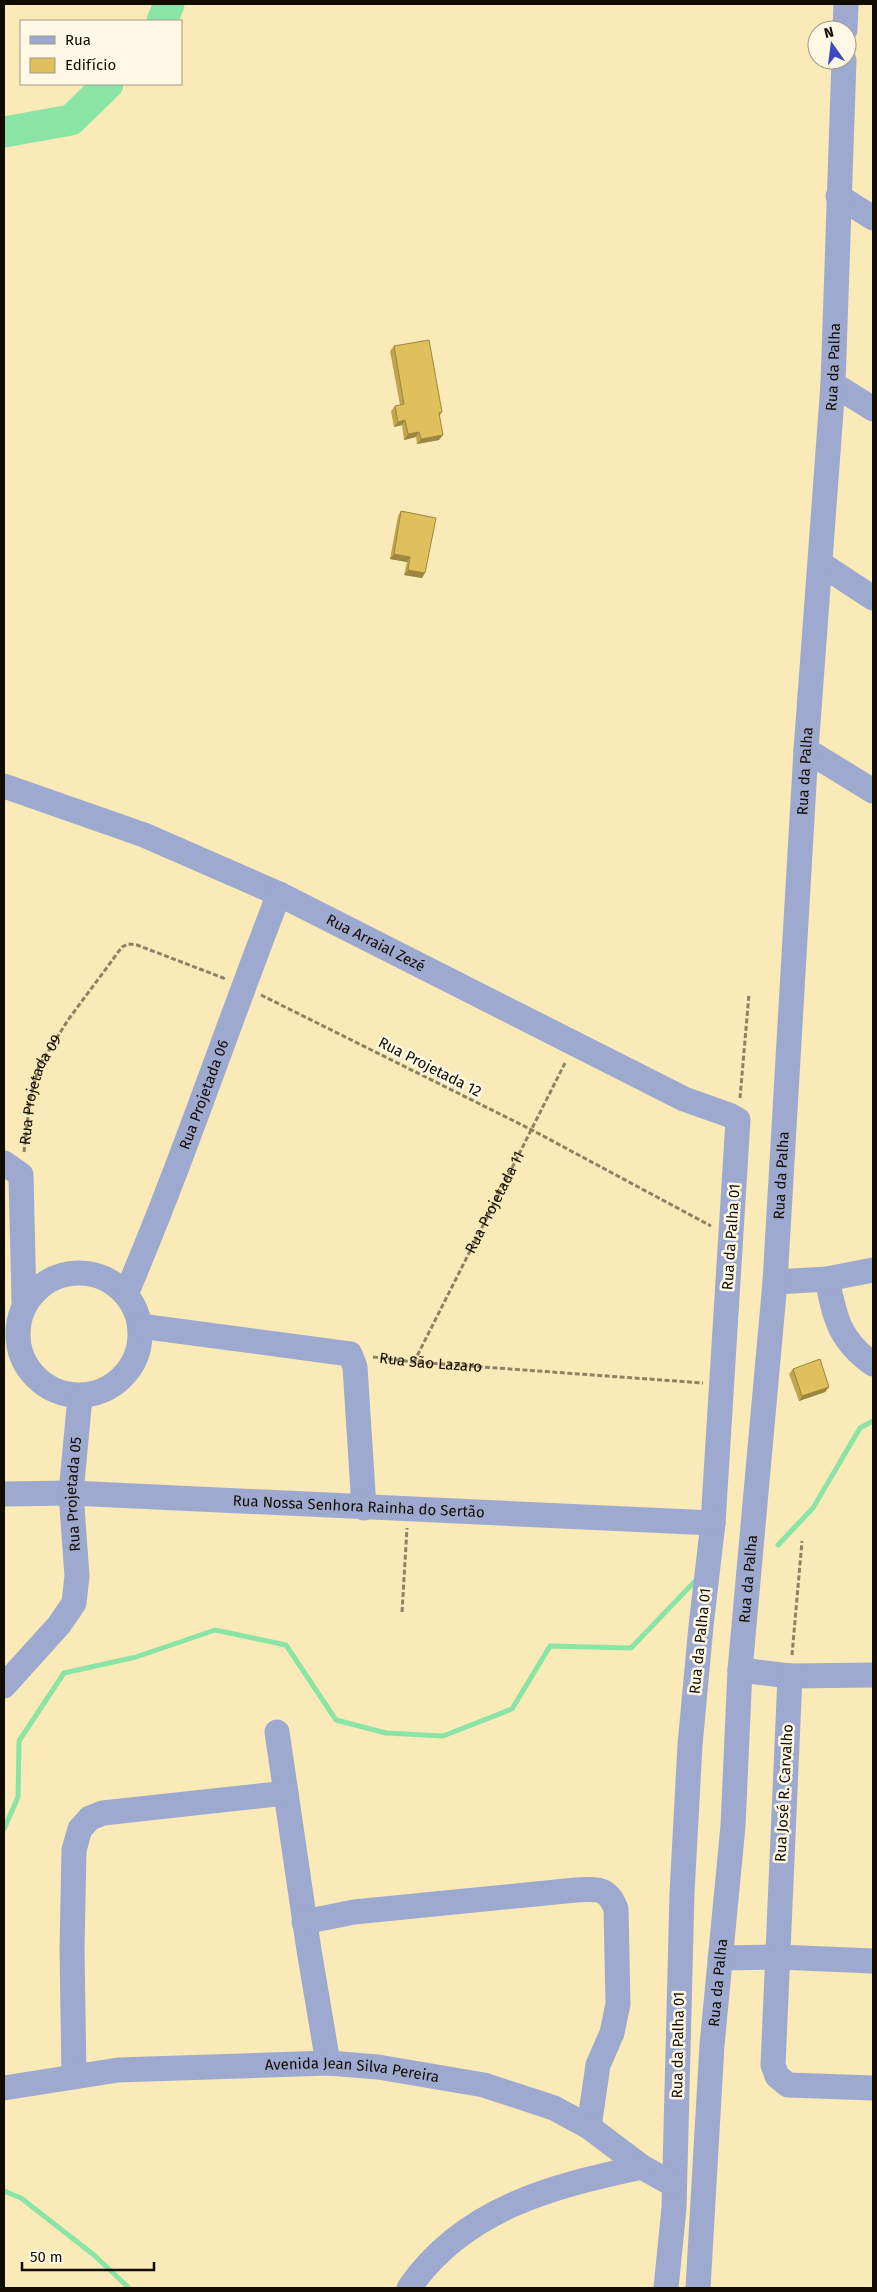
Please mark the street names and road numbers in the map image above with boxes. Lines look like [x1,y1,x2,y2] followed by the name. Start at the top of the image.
[822,323,844,412] street label: Rua da Palha
[793,726,817,816] street label: Rua da Palha
[323,910,428,976] street label: Rua Arraial Zezé
[16,1031,65,1146] street label: Rua Projetada 09
[375,1033,485,1101] street label: Rua Projetada 12
[175,1037,232,1152] street label: Rua Projetada 06
[770,1131,793,1220] street label: Rua da Palha
[461,1148,528,1256] street label: Rua Projetada 11
[718,1183,744,1291] street label: Rua da Palha 01
[378,1349,483,1376] street label: Rua São Lazaro
[62,1436,85,1552] street label: Rua Projetada 05
[232,1492,485,1521] street label: Rua Nossa Senhora Rainha do Sertão
[735,1534,761,1624] street label: Rua da Palha
[685,1587,715,1695] street label: Rua da Palha 01
[771,1723,797,1863] street label: Rua José R. Carvalho
[705,1938,731,2028] street label: Rua da Palha
[668,1991,688,2099] street label: Rua da Palha 01
[264,2054,441,2086] street label: Avenida Jean Silva Pereira

